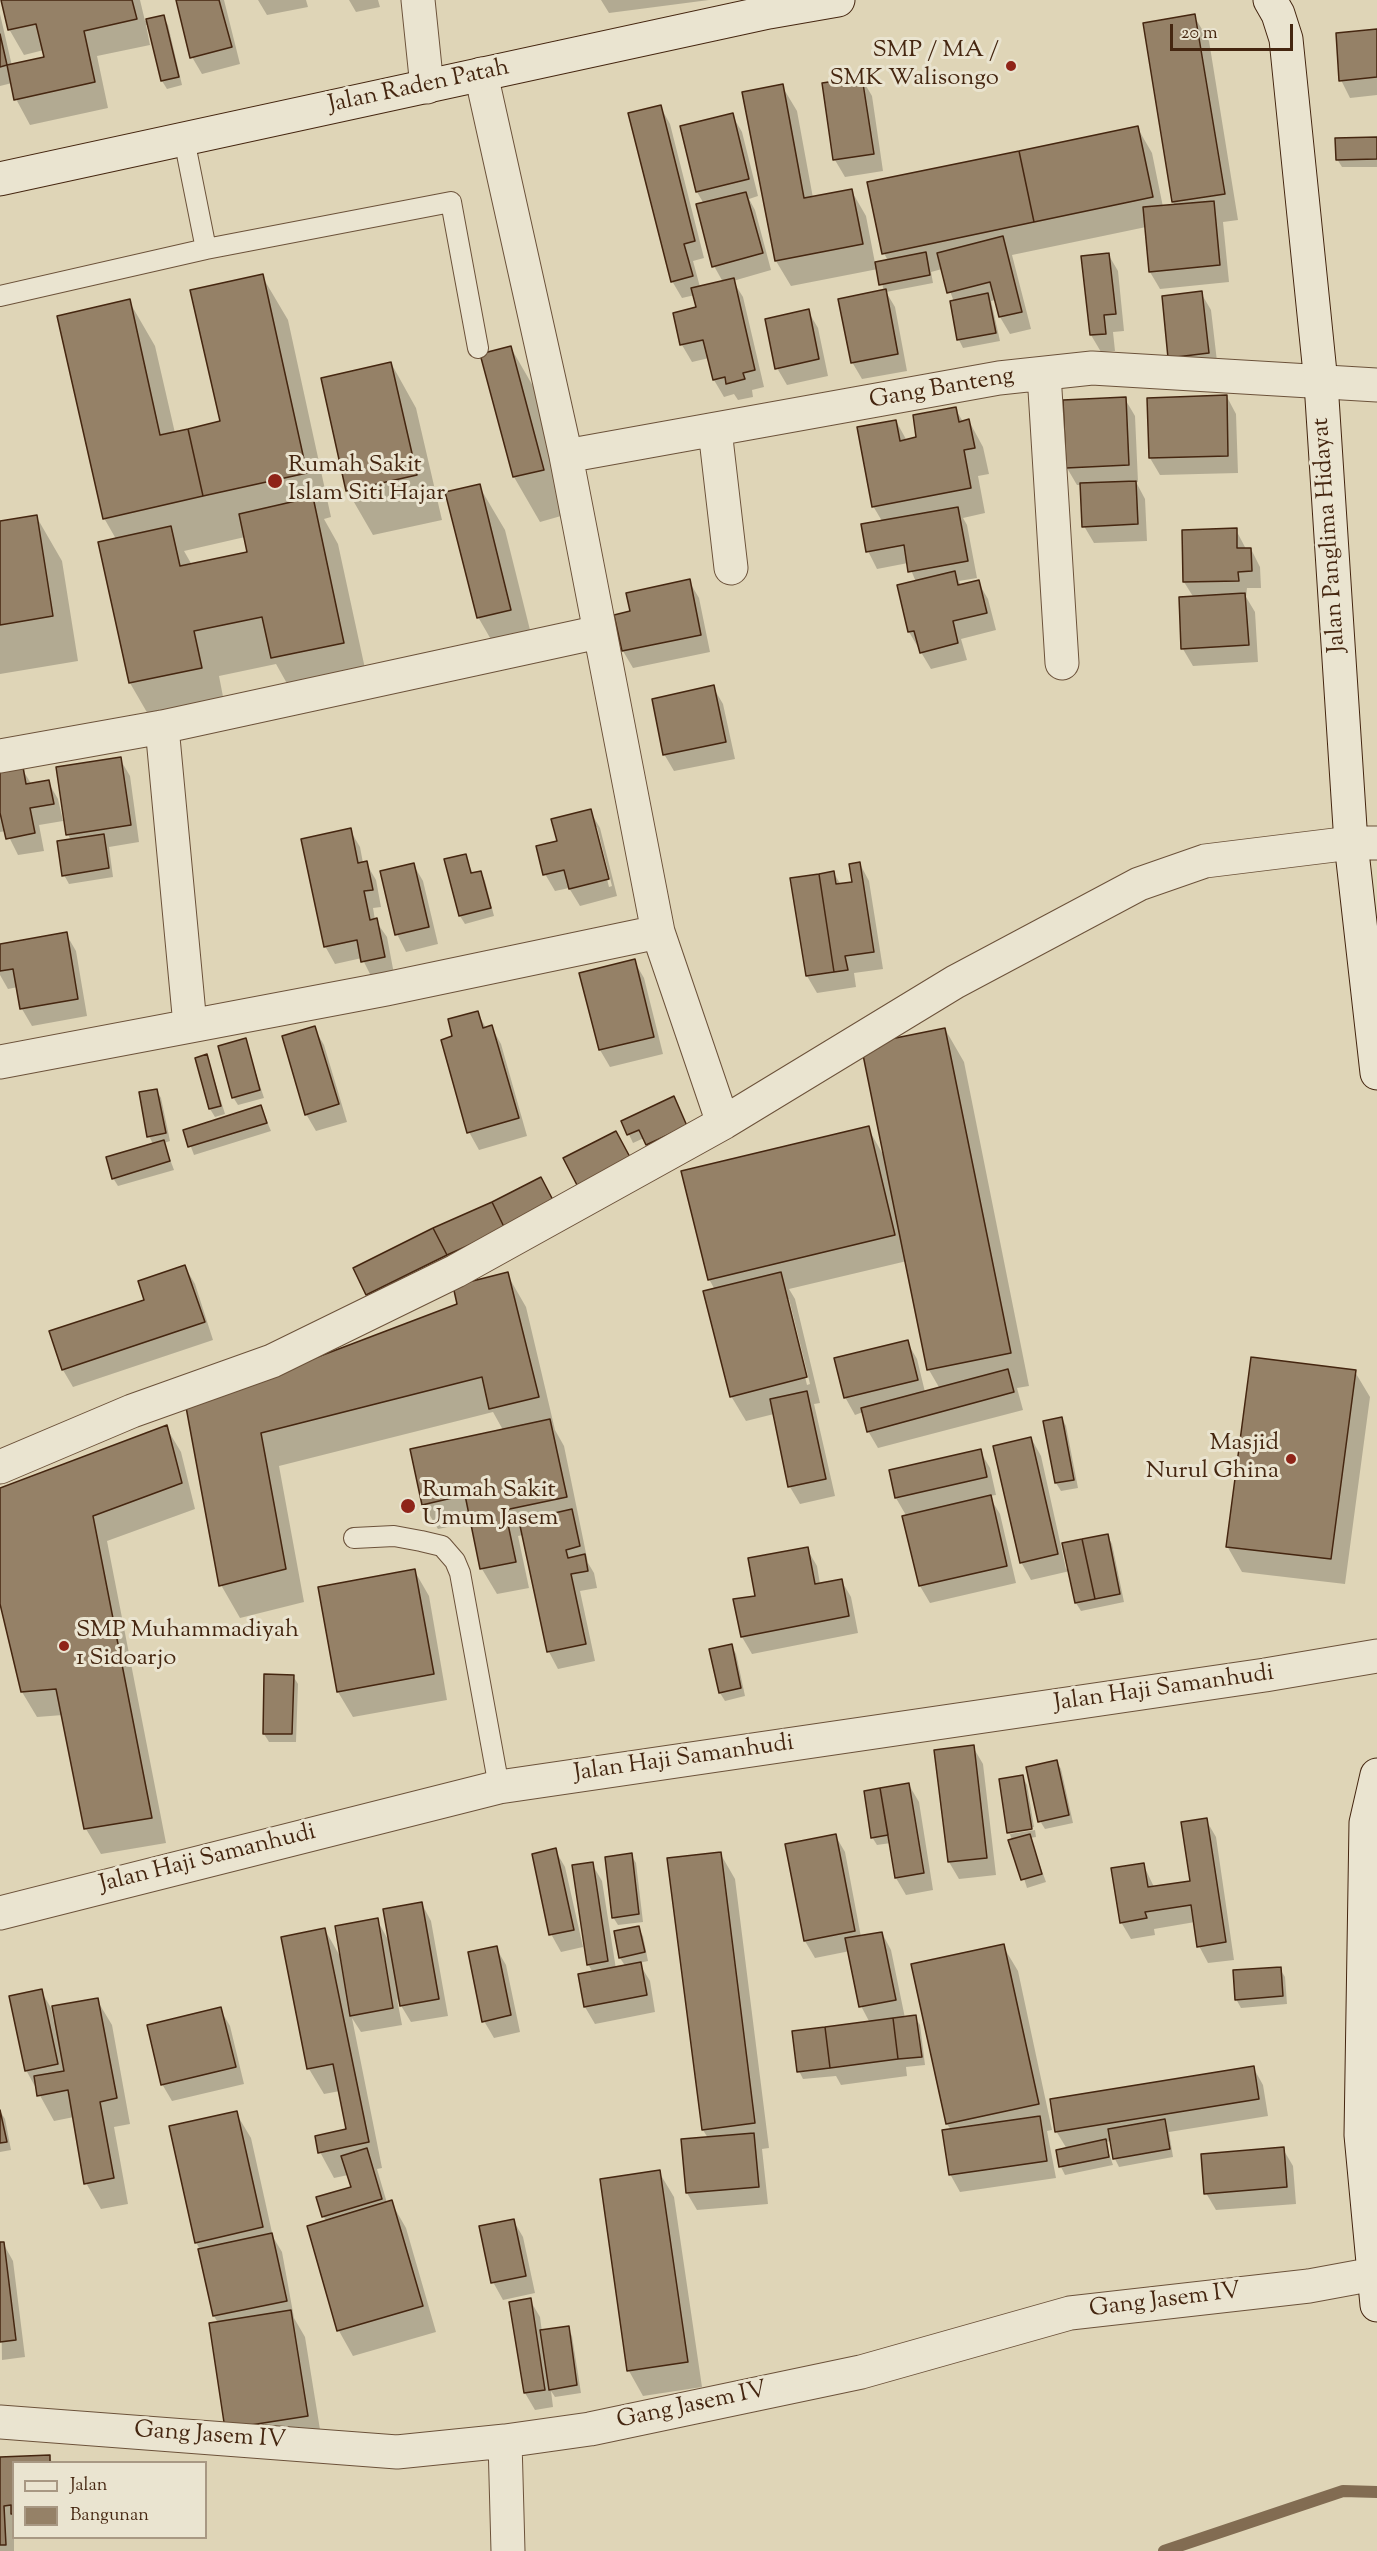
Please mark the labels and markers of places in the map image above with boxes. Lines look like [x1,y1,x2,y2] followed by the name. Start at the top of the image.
[829,38,999,94] place label: SMP / MA / SMK Walisongo
[1004,59,1018,73] marker: SMP / MA / SMK Walisongo
[288,453,445,509] place label: Rumah Sakit Islam Siti Hajar
[266,472,284,490] marker: Rumah Sakit Islam Siti Hajar
[1146,1431,1279,1487] place label: Masjid Nurul Ghina
[1284,1452,1298,1466] marker: Masjid Nurul Ghina
[422,1478,558,1534] place label: Rumah Sakit Umum Jasem
[399,1497,417,1515] marker: Rumah Sakit Umum Jasem
[76,1618,299,1674] place label: SMP Muhammadiyah 1 Sidoarjo
[57,1639,71,1653] marker: SMP Muhammadiyah 1 Sidoarjo

